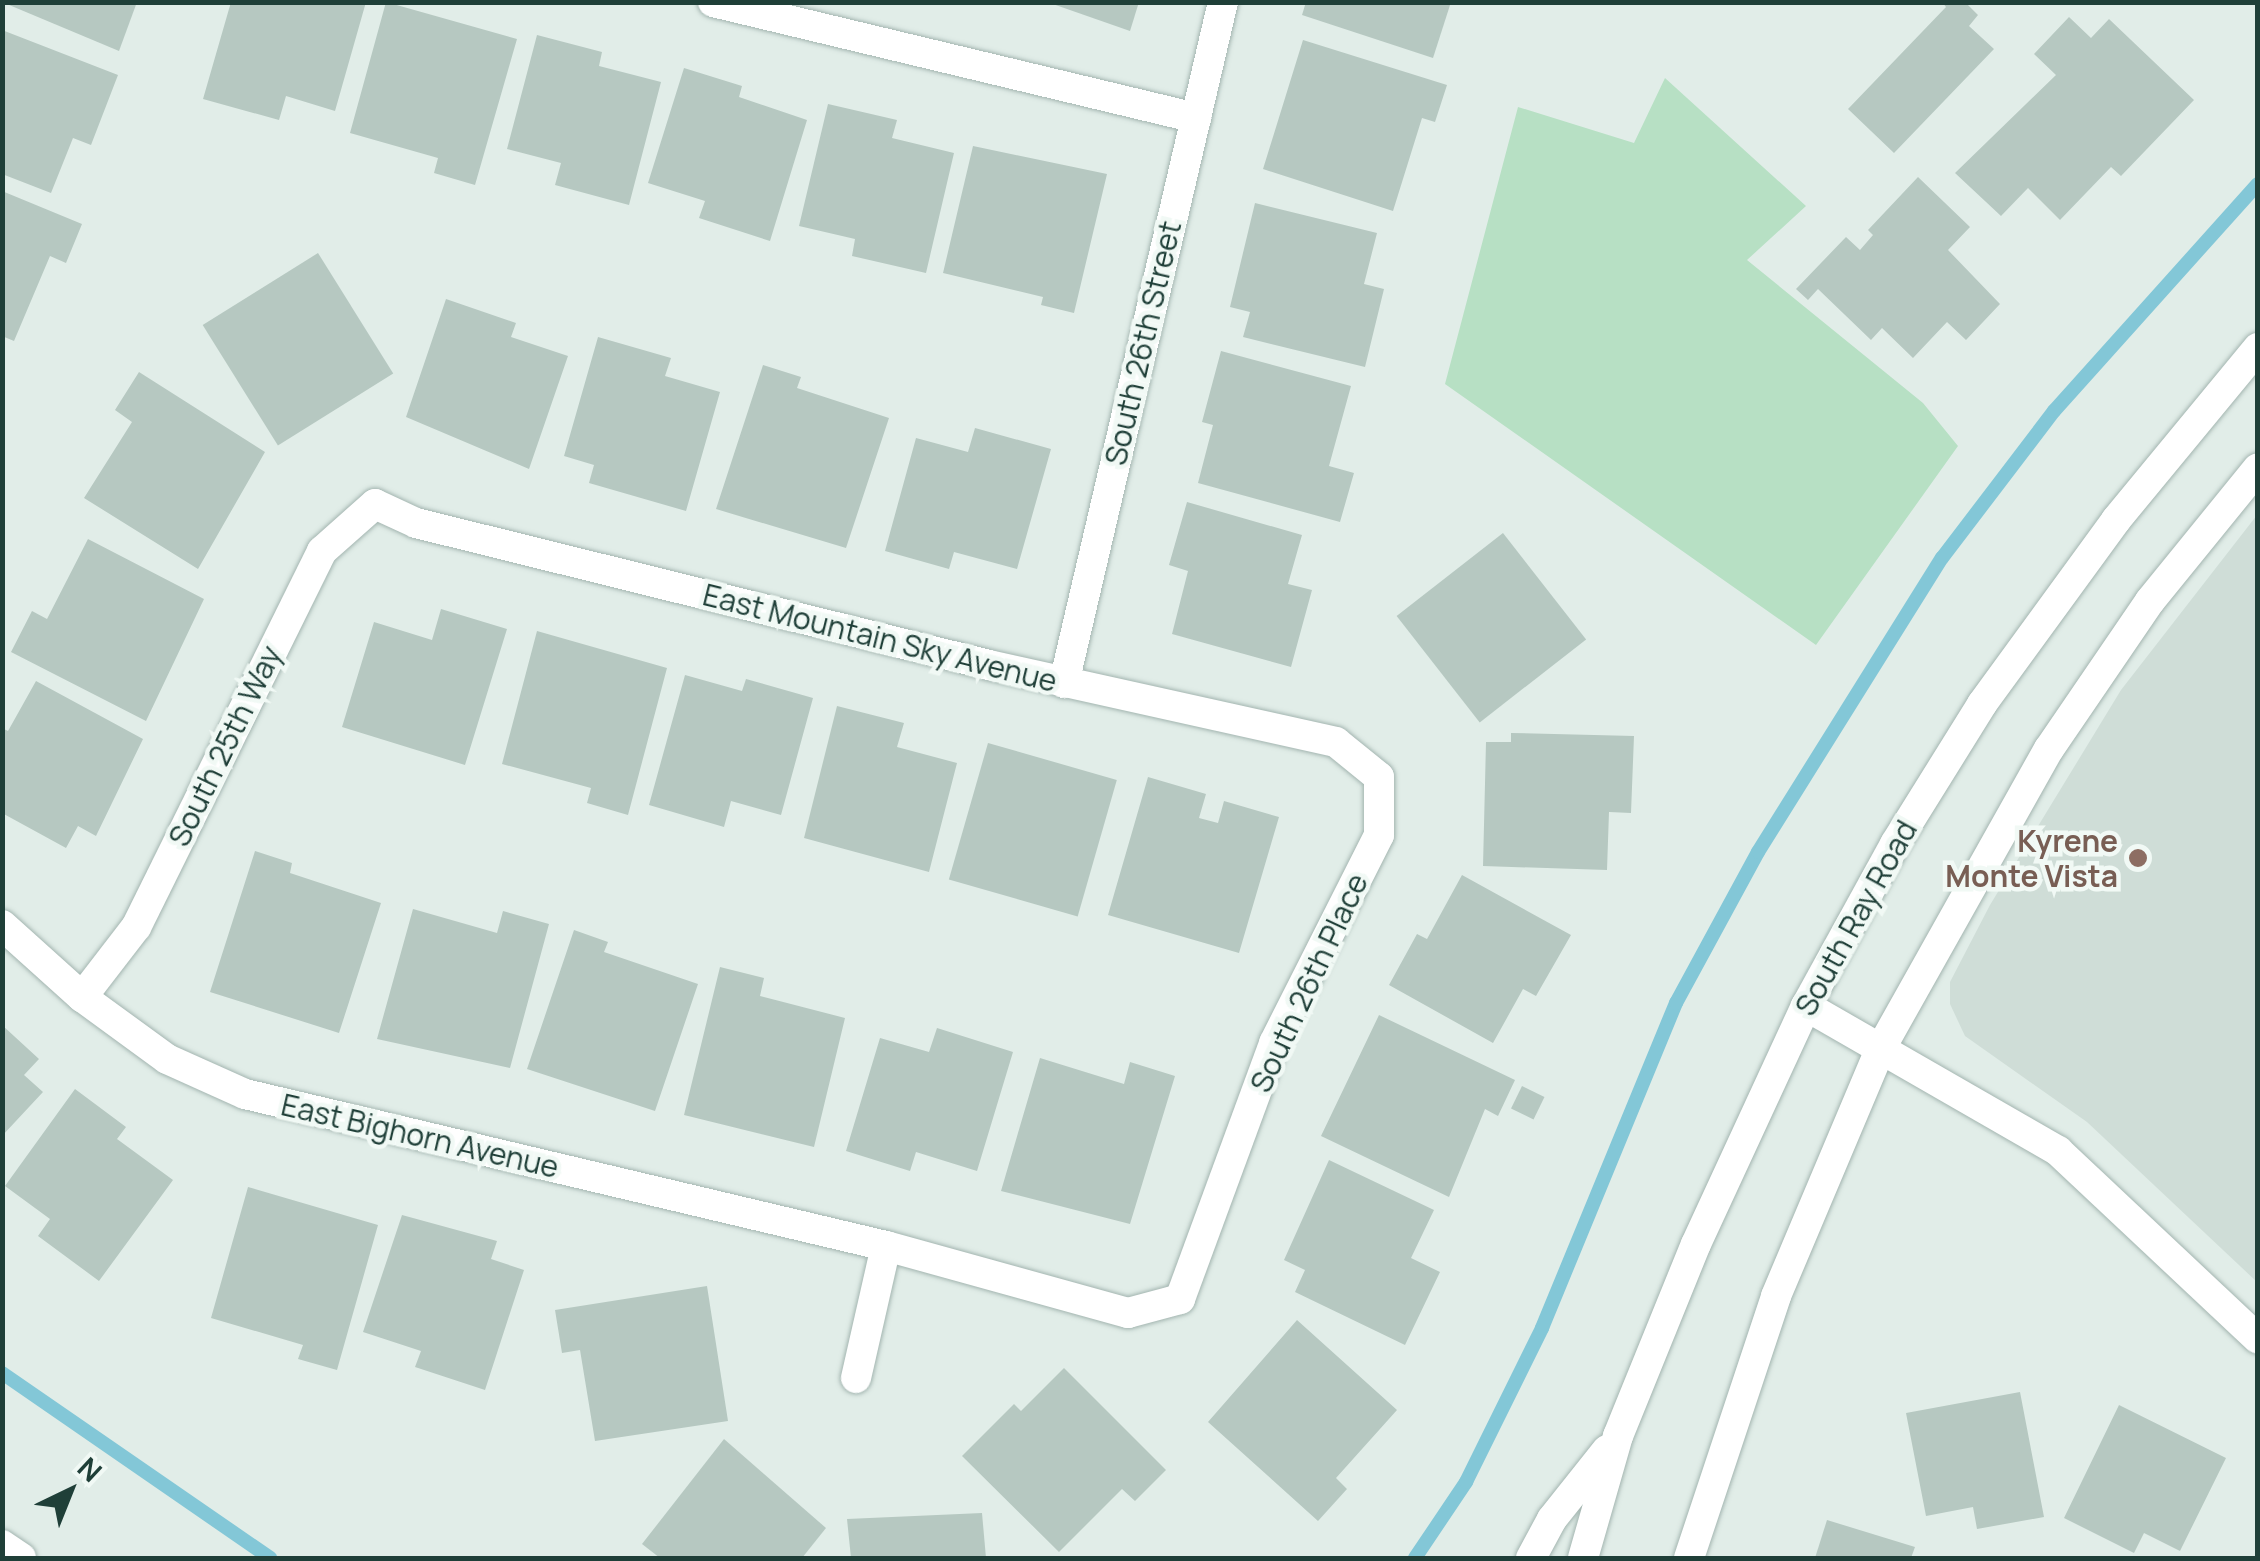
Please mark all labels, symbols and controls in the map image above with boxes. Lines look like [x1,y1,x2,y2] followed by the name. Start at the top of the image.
[1097,217,1189,469] street label: South 26th Street
[699,577,1061,699] street label: East Mountain Sky Avenue
[161,640,289,852] street label: South 25th Way
[1788,814,1924,1022] street label: South Ray Road
[1945,823,2118,894] place label: Kyrene Monte Vista
[2127,847,2149,869] marker: Kyrene Monte Vista
[1243,868,1375,1098] street label: South 26th Place
[278,1087,562,1185] street label: East Bighorn Avenue
[20,1441,120,1541] north arrow
[70,1448,111,1490] text: N

